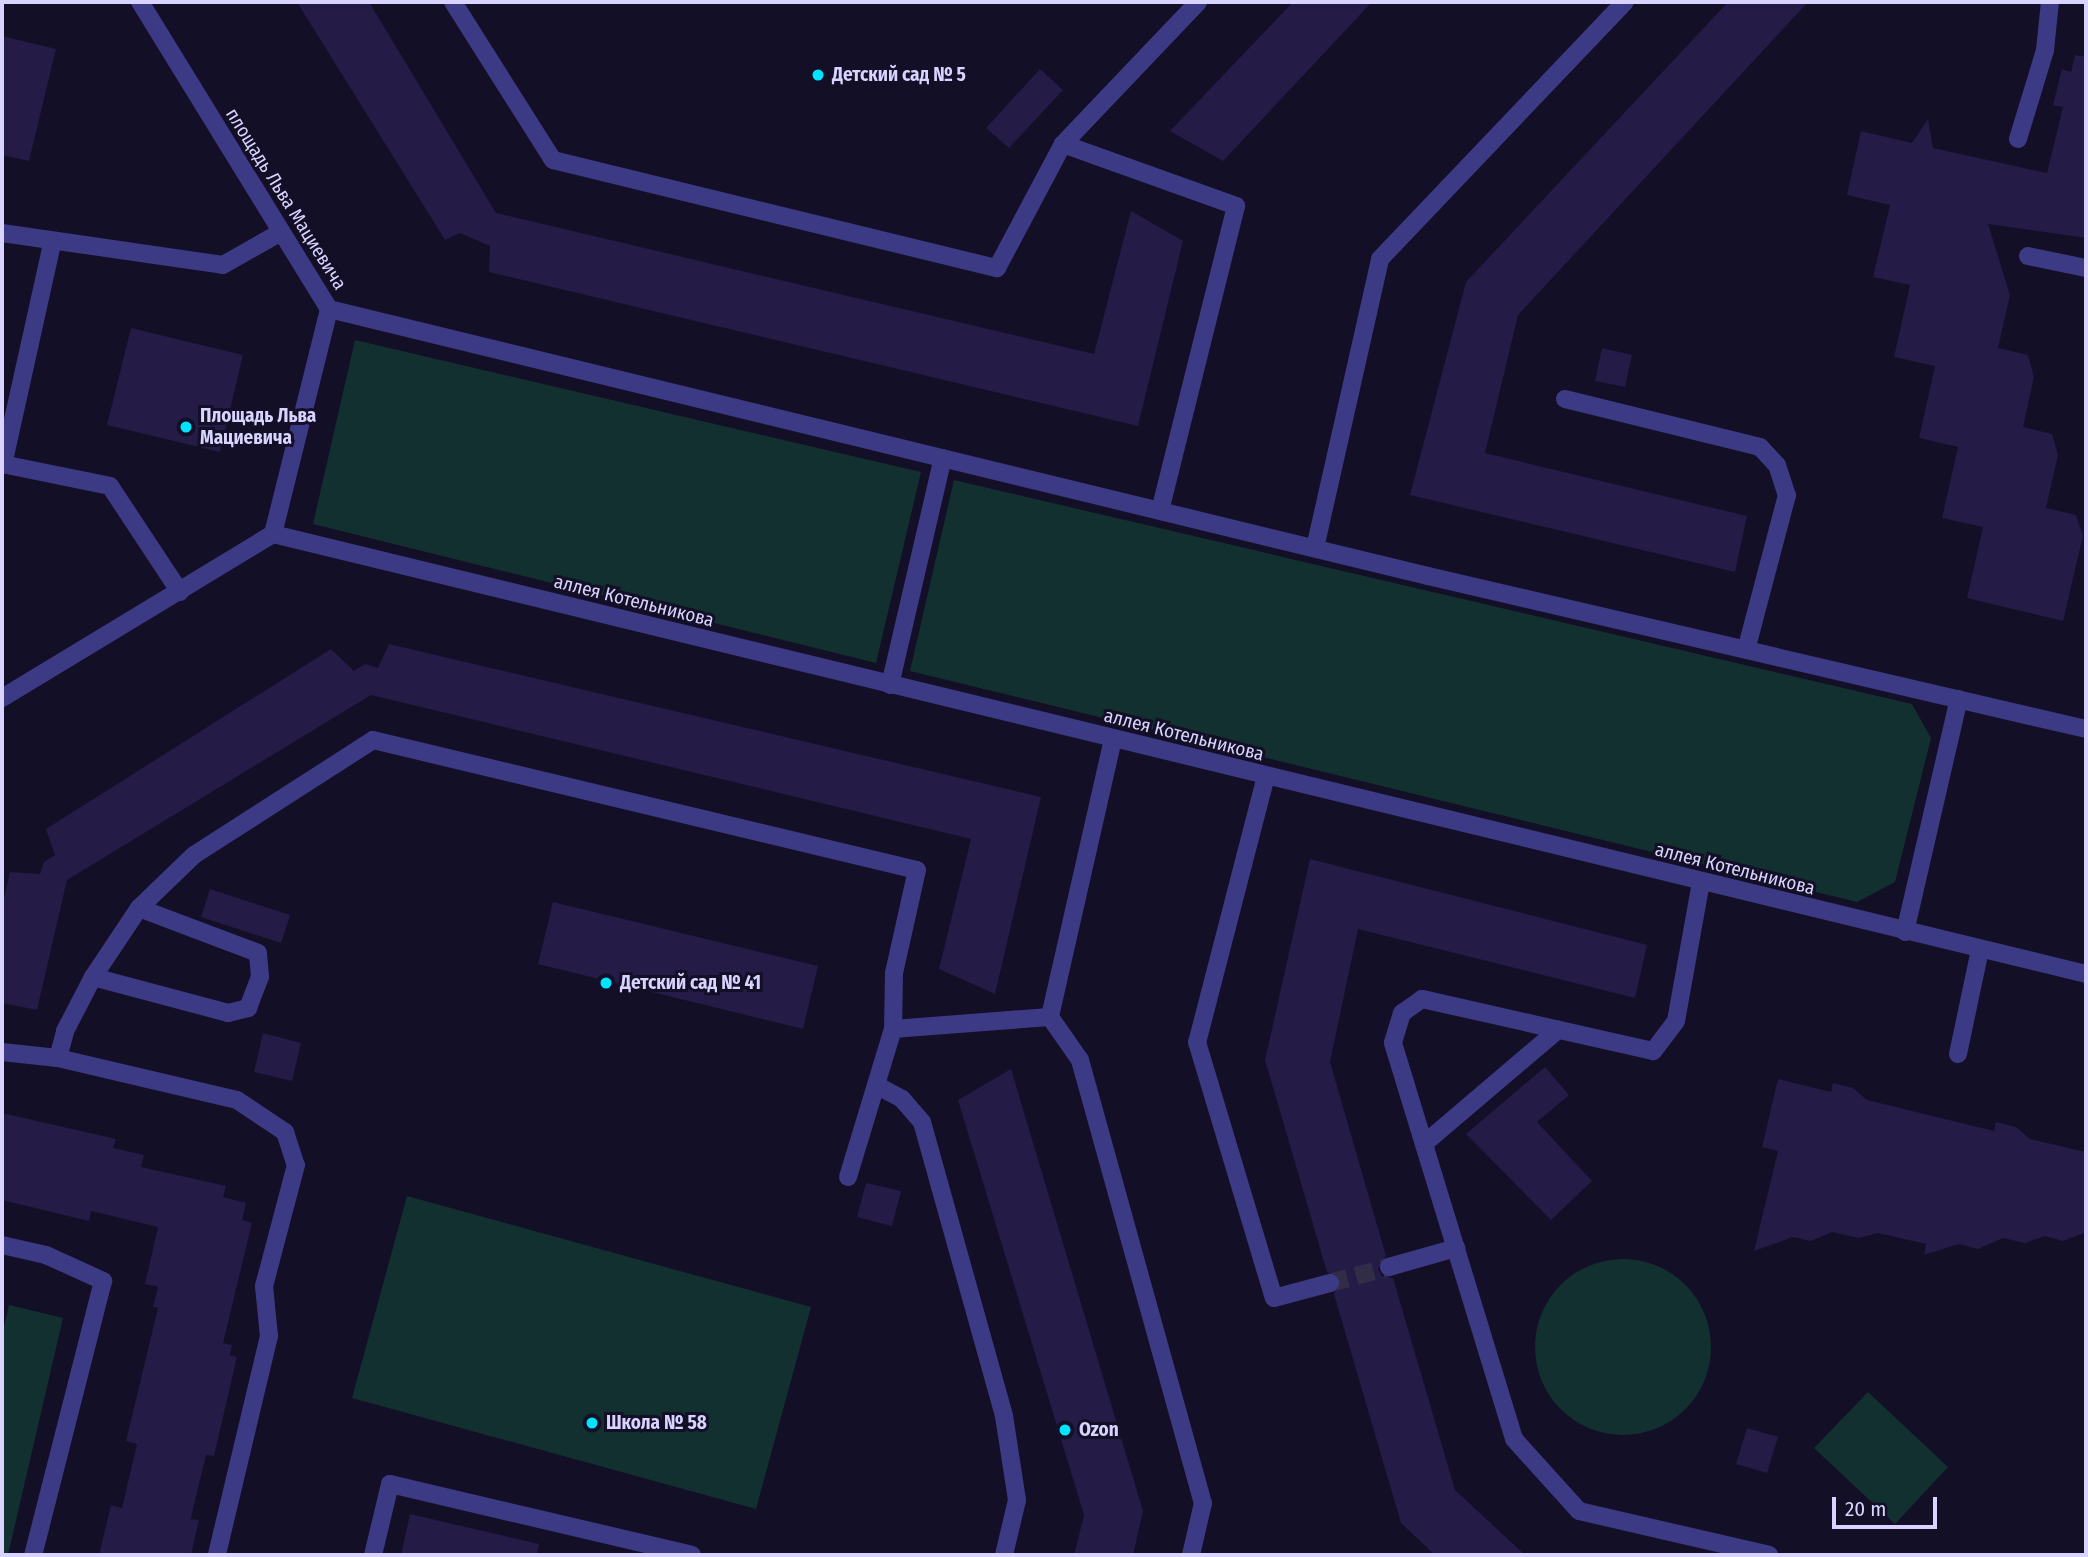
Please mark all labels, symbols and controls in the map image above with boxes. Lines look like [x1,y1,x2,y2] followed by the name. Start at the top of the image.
[832,64,966,86] place label: Детский сад № 5
[810,67,826,83] marker: Детский сад № 5
[221,104,351,294] street label: площадь Льва Мациевича
[200,405,316,449] place label: Площадь Льва Мациевича
[178,419,194,435] marker: Площадь Льва Мациевича
[552,570,716,632] street label: аллея Котельникова
[1102,704,1266,766] street label: аллея Котельникова
[1653,838,1817,900] street label: аллея Котельникова
[620,972,761,994] place label: Детский сад № 41
[598,975,614,991] marker: Детский сад № 41
[606,1412,707,1434] place label: Школа № 58
[584,1415,600,1431] marker: Школа № 58
[1079,1419,1119,1441] place label: Ozon
[1057,1422,1073,1438] marker: Ozon
[1836,1484,1941,1528] scale bar
[1845,1496,1886,1522] text: 20 m

